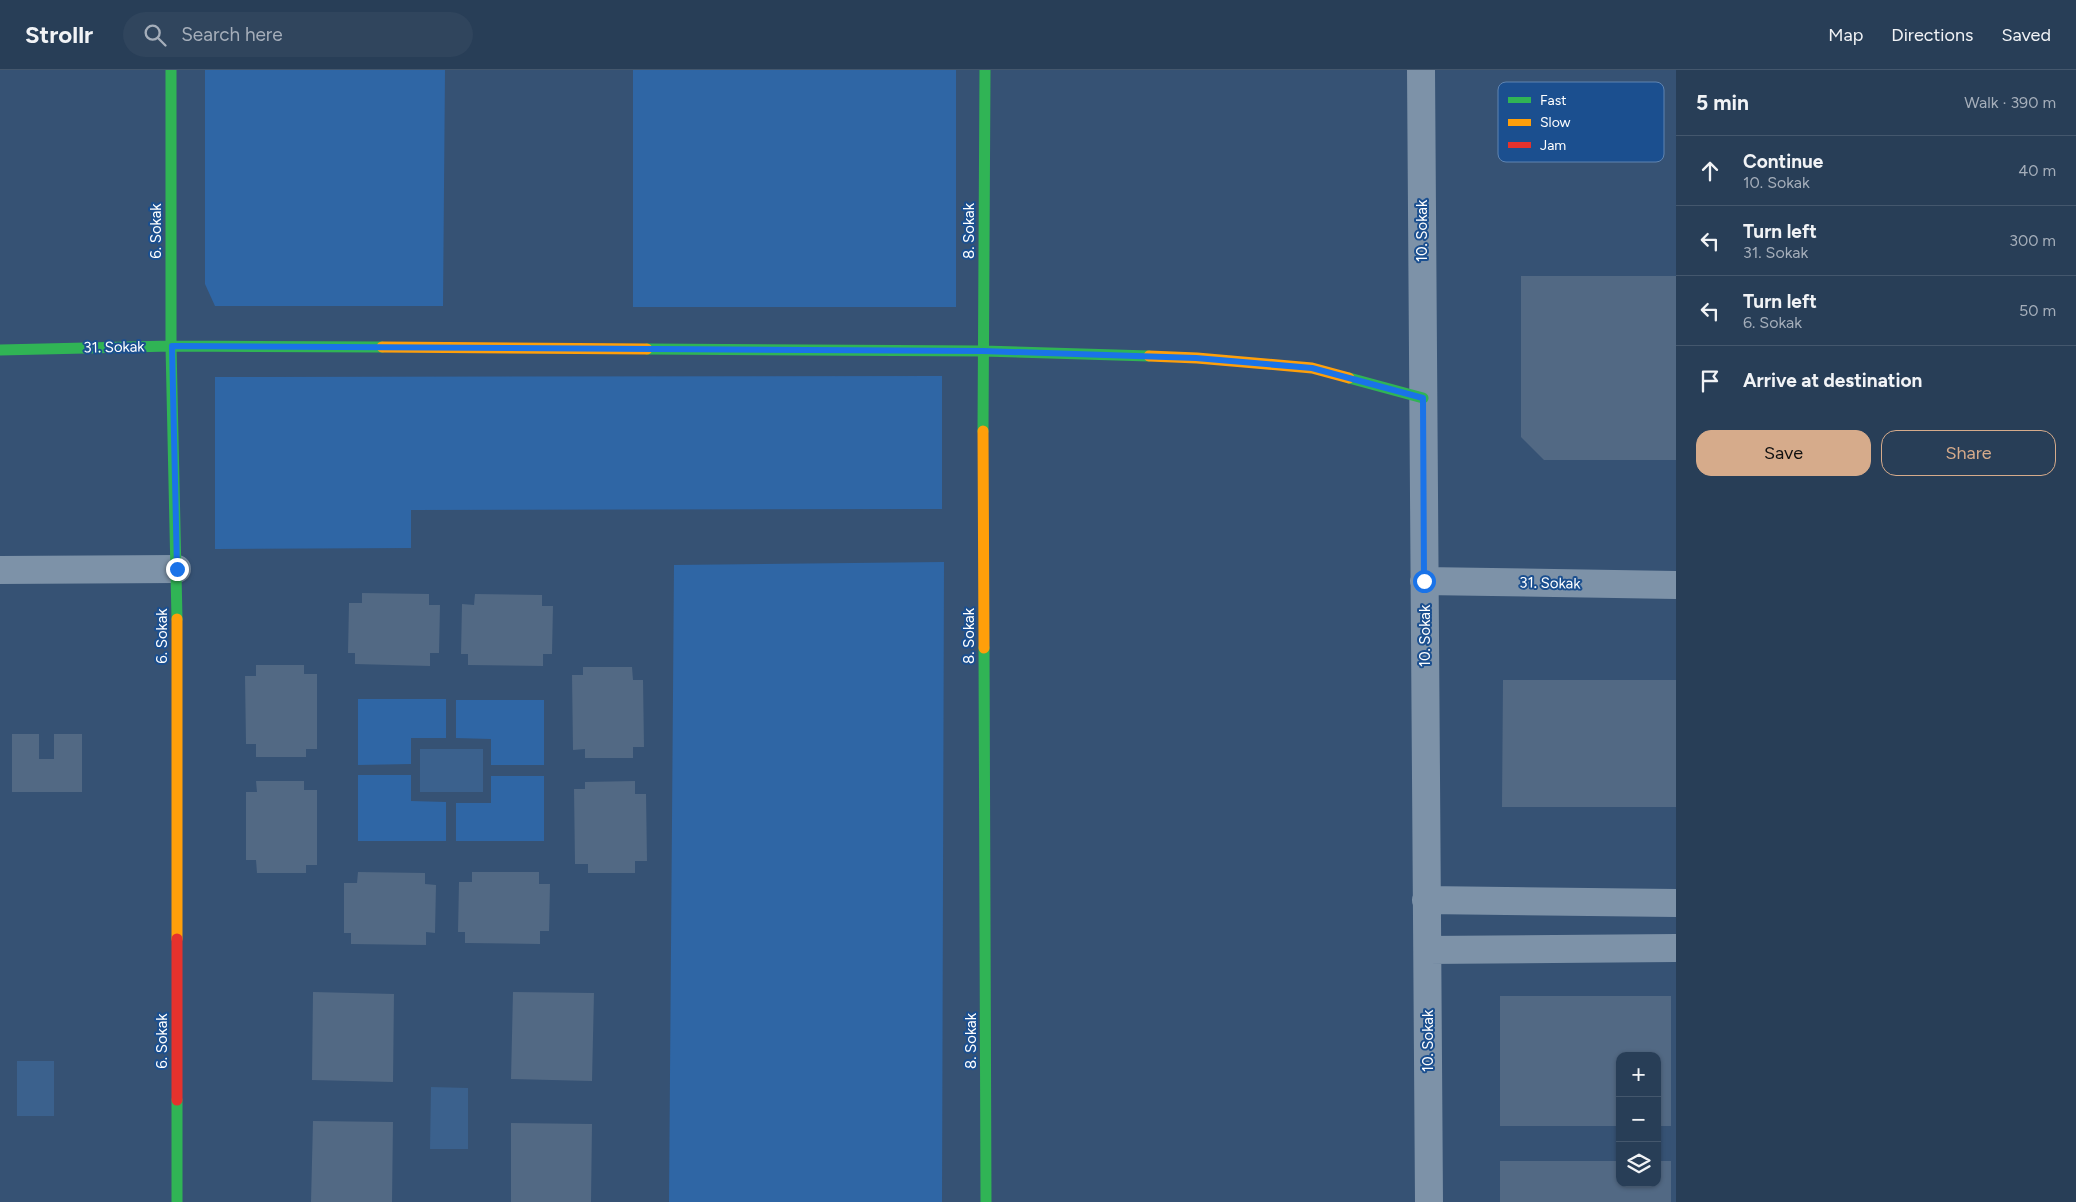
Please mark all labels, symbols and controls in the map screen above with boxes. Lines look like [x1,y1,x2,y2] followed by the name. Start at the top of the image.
[123,12,473,57] search box
[25,20,93,49] text: Strollr
[141,21,169,49] icon: search
[181,23,283,46] text: Search here
[1828,24,1863,46] text: Map
[1891,24,1973,46] text: Directions
[2001,24,2051,46] text: Saved
[1498,82,1664,162] legend
[1696,90,1749,115] text: 5 min
[1540,92,1566,109] text: Fast
[1964,93,2056,112] text: Walk · 390 m
[1540,114,1571,131] text: Slow
[1540,137,1566,154] text: Jam
[1743,150,1823,173] text: Continue
[1696,157,1724,185] icon: ahead
[2018,161,2056,180] text: 40 m
[1743,173,1810,192] text: 10. Sokak
[1413,199,1431,262] street label: 10. Sokak
[960,202,978,259] street label: 8. Sokak
[147,203,165,259] street label: 6. Sokak
[1743,220,1817,243] text: Turn left
[1696,227,1724,255] icon: left
[2009,231,2056,250] text: 300 m
[1743,243,1808,262] text: 31. Sokak
[1743,290,1817,313] text: Turn left
[1696,297,1724,325] icon: left
[2019,301,2056,320] text: 50 m
[1743,313,1802,332] text: 6. Sokak
[83,337,145,357] street label: 31. Sokak
[1696,367,1724,395] icon: arrive
[1743,369,1922,392] text: Arrive at destination
[1696,430,1871,476] button: Save
[1881,430,2056,476] button: Share
[166,558,189,581] route end
[1413,570,1436,593] route start
[1519,573,1581,593] street label: 31. Sokak
[1416,604,1434,667] street label: 10. Sokak
[960,607,978,664] street label: 8. Sokak
[153,608,171,664] street label: 6. Sokak
[1419,1009,1437,1072] street label: 10. Sokak
[962,1012,980,1069] street label: 8. Sokak
[153,1013,171,1069] street label: 6. Sokak
[1616,1052,1661,1187] map controls
[1616,1052,1661,1097] button: +
[1616,1097,1661,1142] button: −
[1616,1142,1661,1187] button: layers

